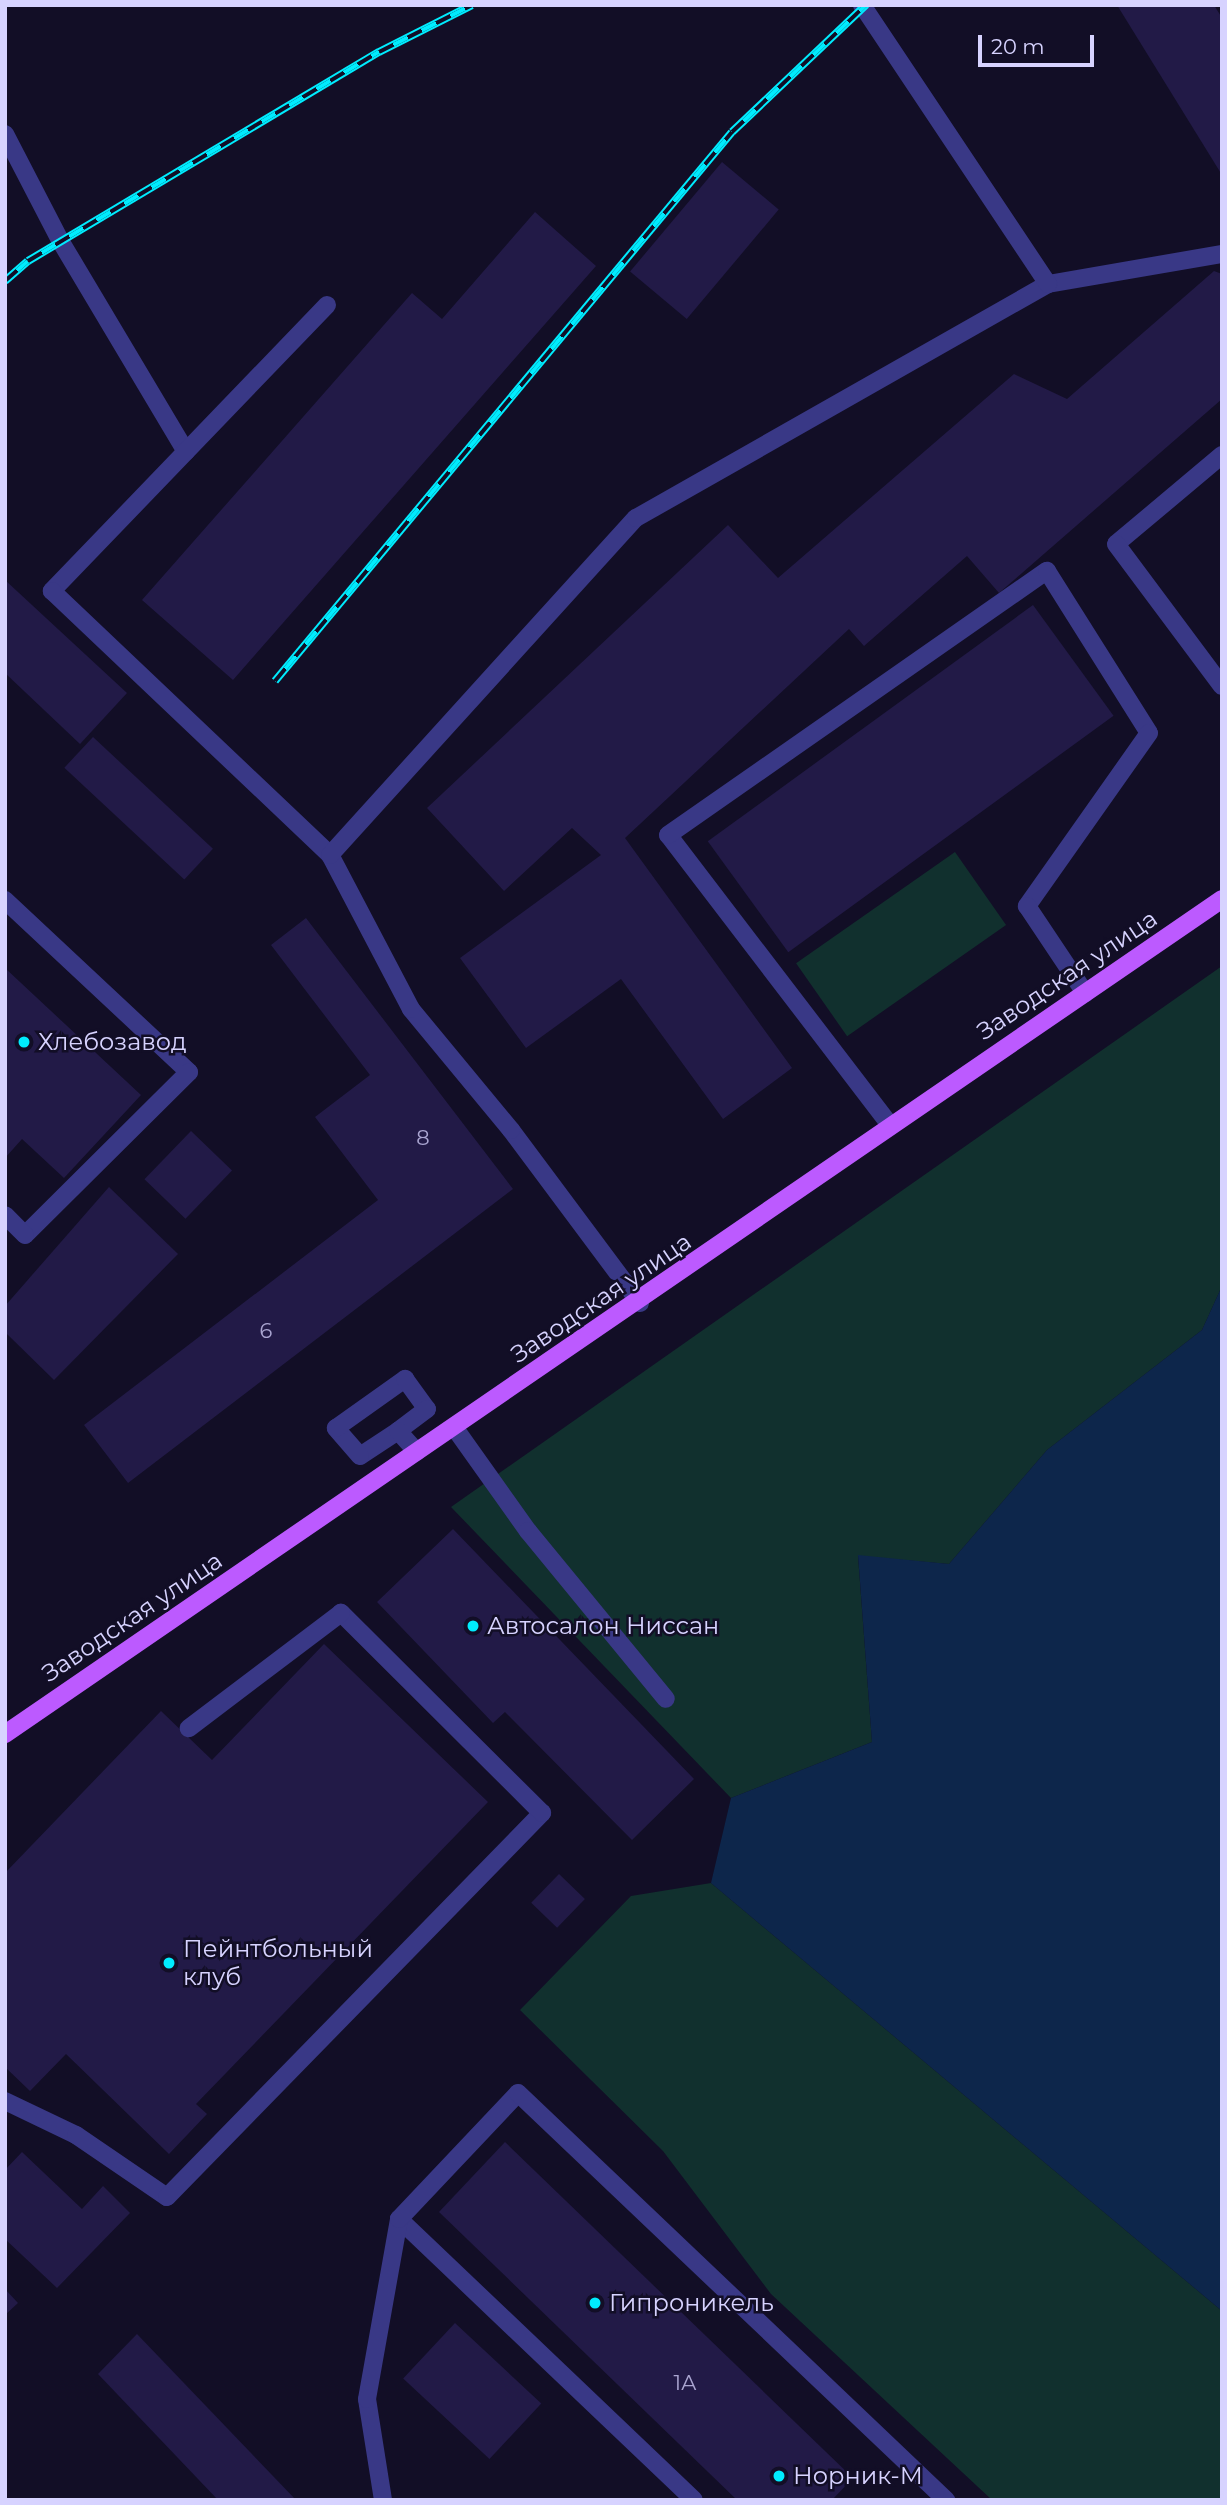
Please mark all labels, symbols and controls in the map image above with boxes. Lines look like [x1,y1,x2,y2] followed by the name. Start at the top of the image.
[982,21,1098,65] scale bar
[991,34,1045,59] text: 20 m
[971,904,1163,1046] street label: Заводская улица
[38,1028,187,1056] place label: Хлебозавод
[16,1034,32,1050] marker: Хлебозавод
[416,1125,430,1151] house number: 8
[505,1227,697,1369] street label: Заводская улица
[260,1318,272,1344] house number: 6
[36,1546,228,1688] street label: Заводская улица
[487,1612,719,1640] place label: Автосалон Ниссан
[465,1618,481,1634] marker: Автосалон Ниссан
[183,1935,373,1991] place label: Пейнтбольный клуб
[161,1955,177,1971] marker: Пейнтбольный клуб
[609,2289,774,2317] place label: Гипроникель
[587,2295,603,2311] marker: Гипроникель
[673,2370,697,2396] house number: 1А
[793,2462,923,2490] place label: Норник-М
[771,2468,787,2484] marker: Норник-М

